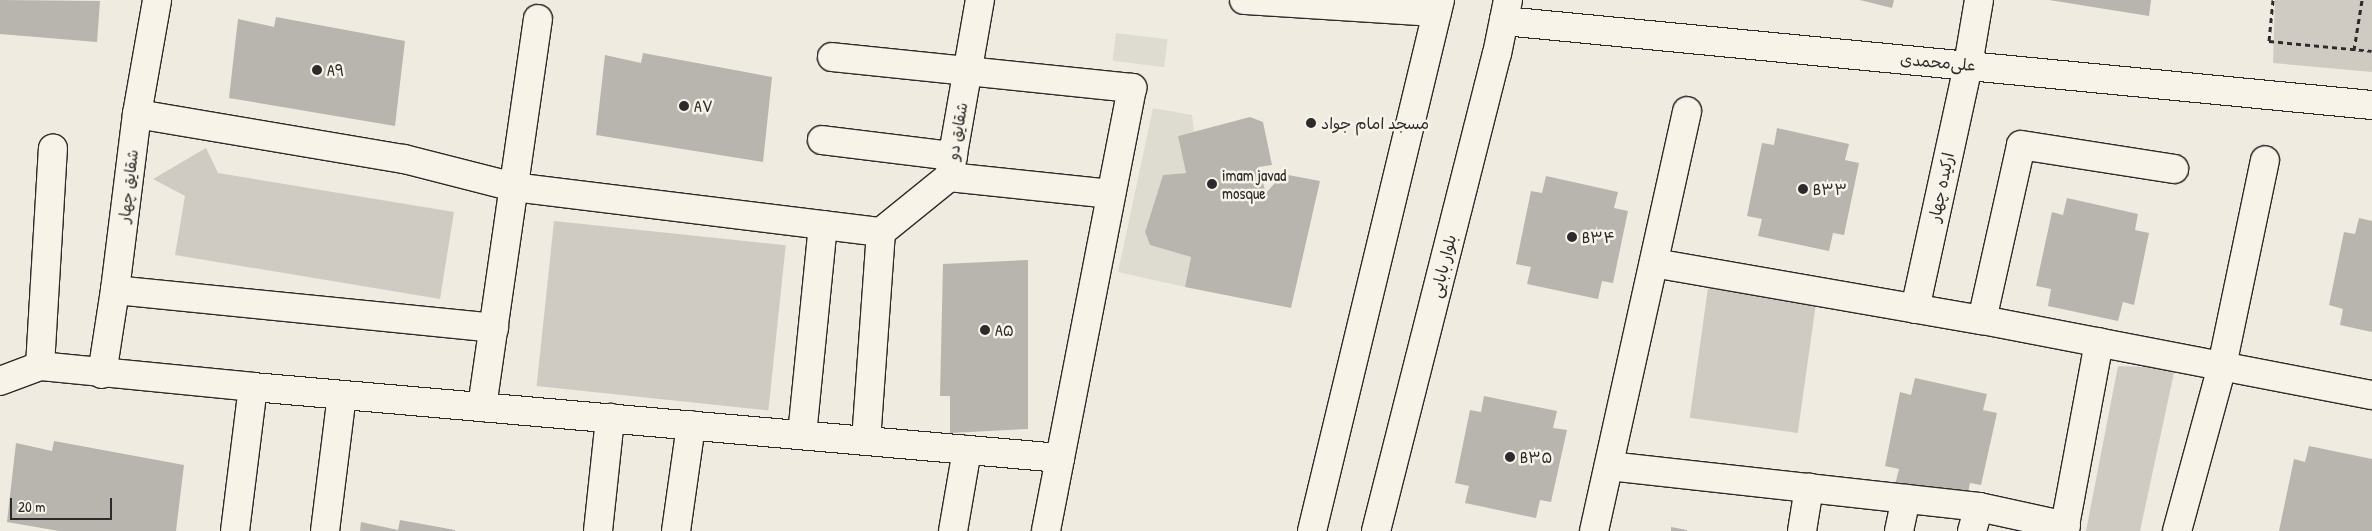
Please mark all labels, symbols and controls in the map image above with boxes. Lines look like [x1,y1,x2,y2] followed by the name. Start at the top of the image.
[1900,49,1976,75] street label: علی‌محمدی
[327,60,345,80] place label: A۹
[311,64,323,76] marker: A۹
[694,96,713,116] place label: A۷
[678,100,690,112] marker: A۷
[942,101,972,161] street label: شقایق دو
[1321,113,1429,133] place label: مسجد امام جواد
[1305,117,1317,129] marker: مسجد امام جواد
[114,148,142,224] street label: شقایق چهار
[1924,151,1958,223] street label: ارکیده چهار
[1222,165,1286,203] place label: imam javad mosque
[1206,178,1218,190] marker: imam javad mosque
[1813,179,1847,199] place label: B۳۳
[1797,183,1809,195] marker: B۳۳
[1582,227,1615,247] place label: B۳۴
[1566,231,1578,243] marker: B۳۴
[1426,232,1460,300] street label: بلوار بابایی
[995,320,1014,340] place label: A۵
[979,324,991,336] marker: A۵
[1520,447,1552,467] place label: B۳۵
[1504,451,1516,463] marker: B۳۵
[12,488,115,520] scale bar
[18,496,45,517] text: 20 m

